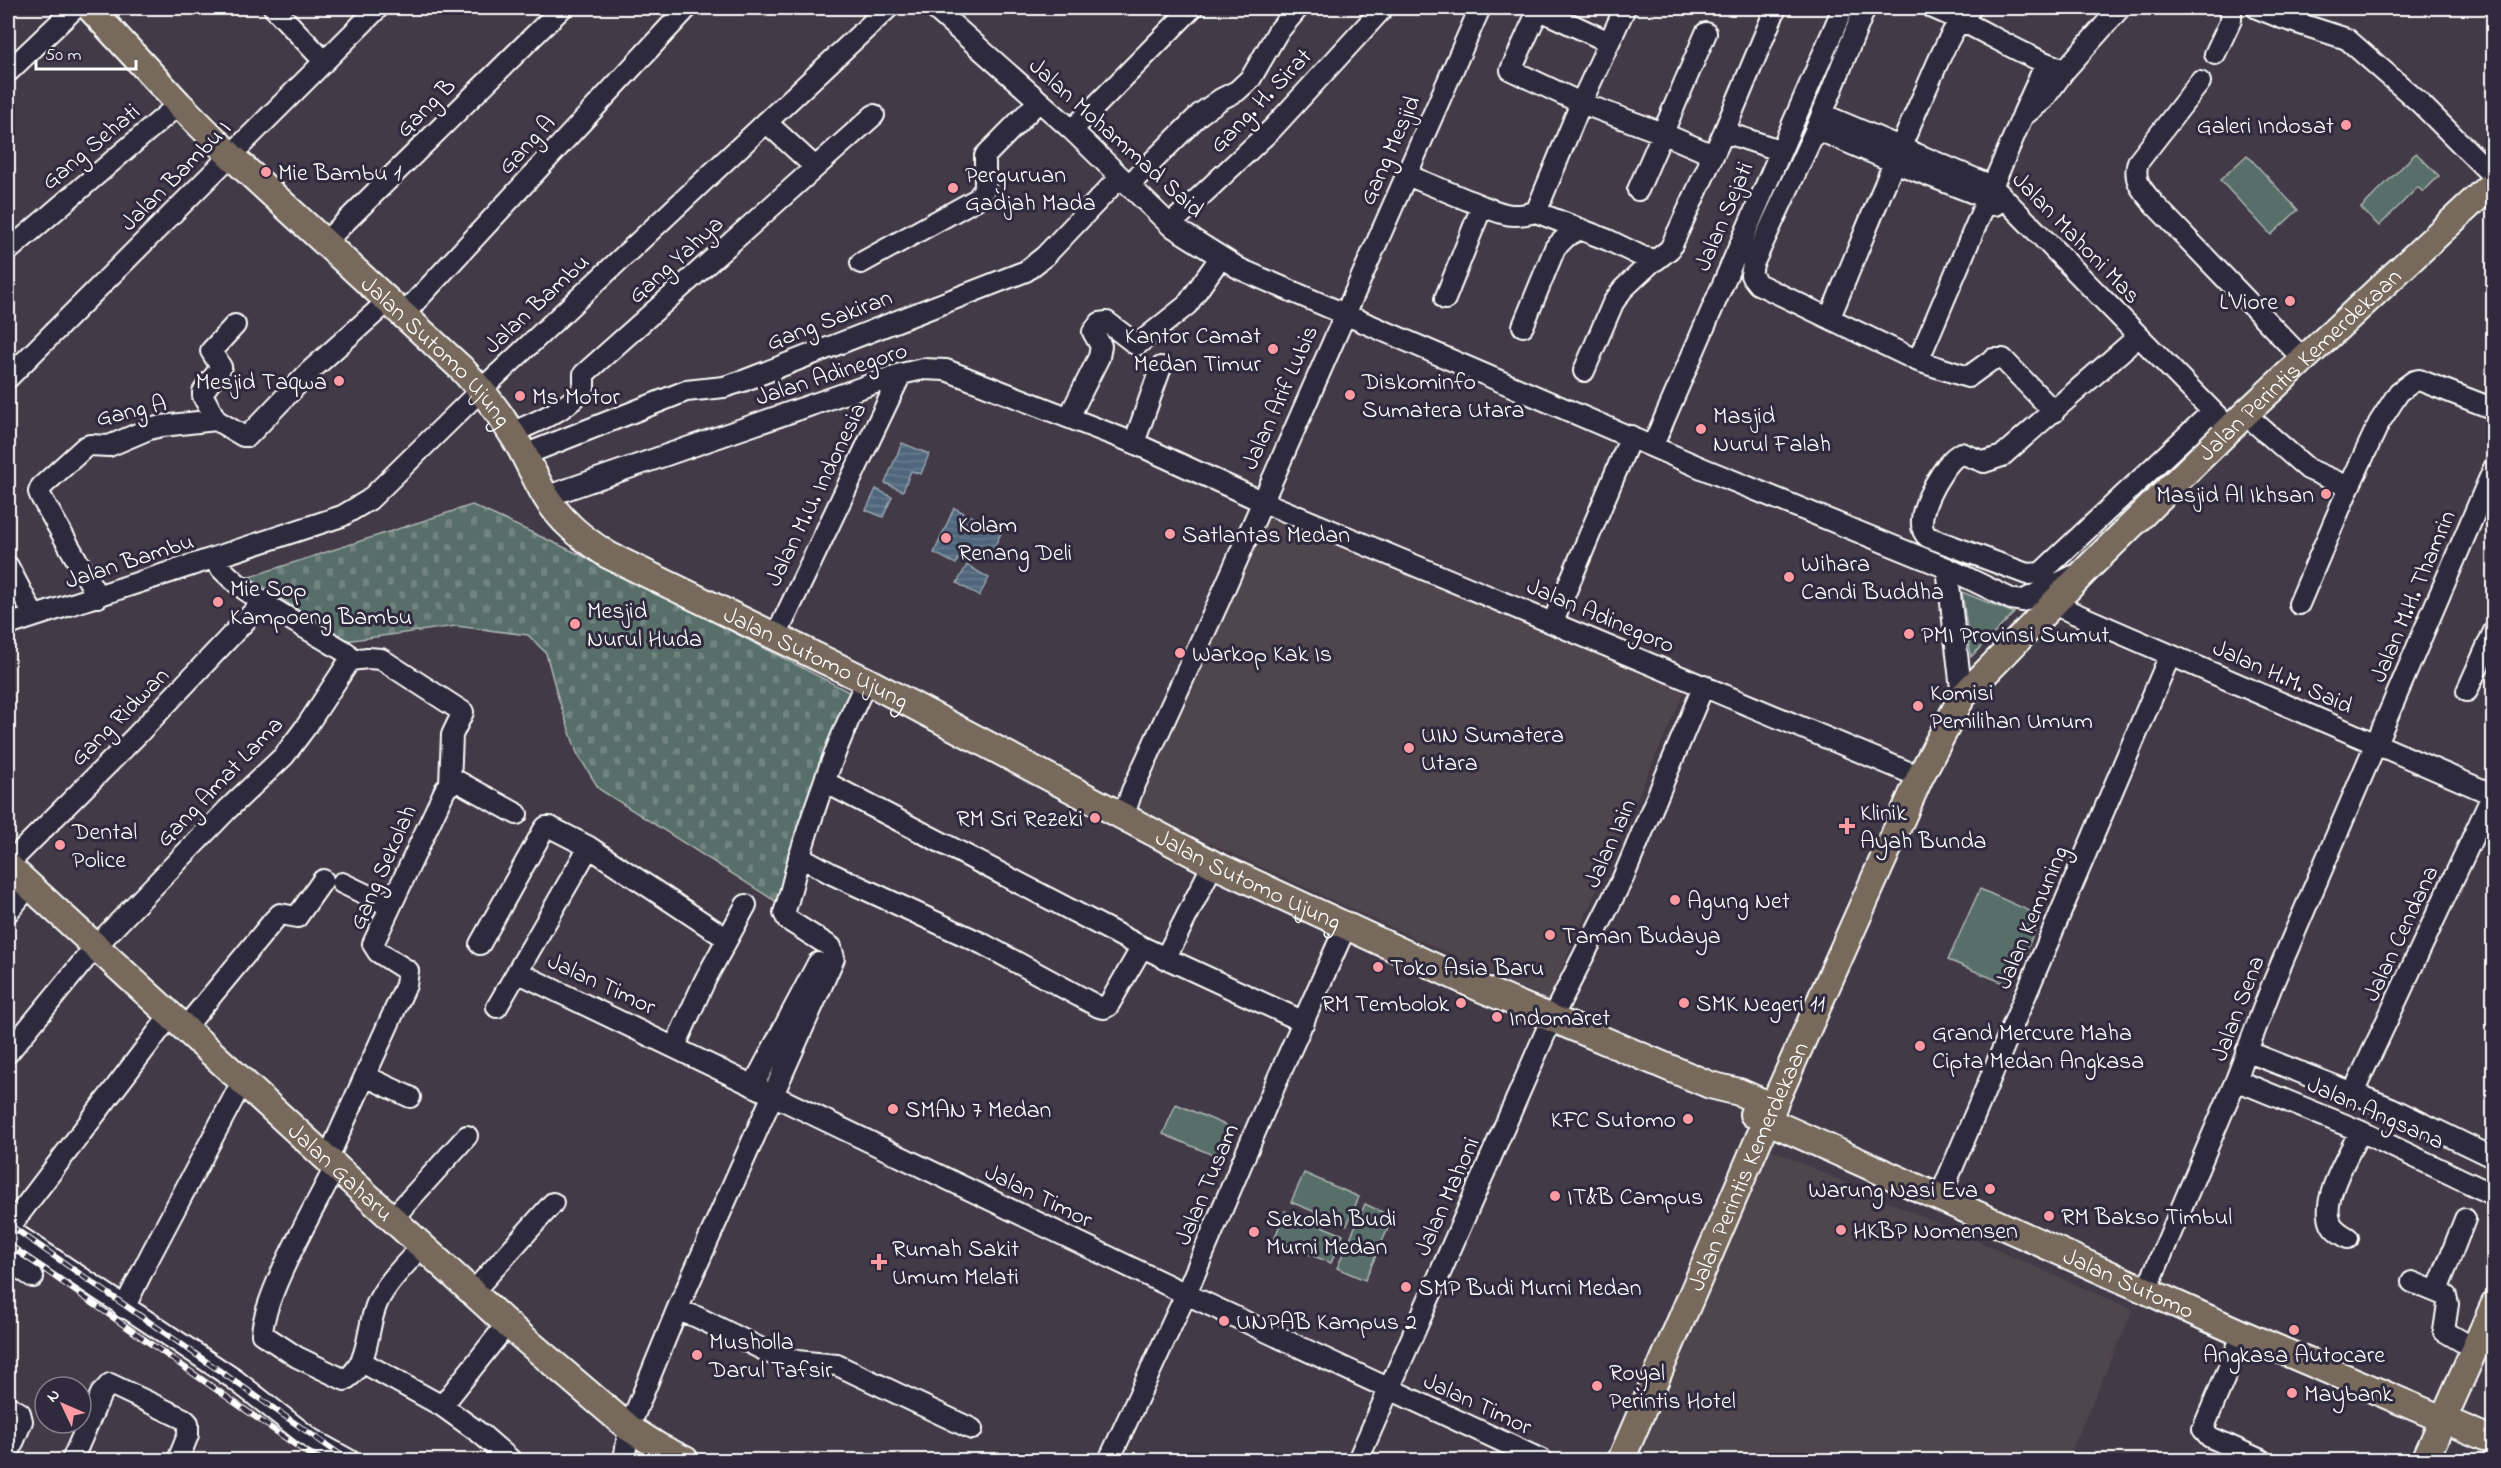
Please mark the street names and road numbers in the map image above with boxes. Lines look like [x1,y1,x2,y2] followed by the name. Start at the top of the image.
[1202,41,1321,162] street label: Gang. H. Sirat
[1020,50,1211,228] street label: Jalan Mohammad Said
[389,71,465,147] street label: Gang B
[1352,90,1431,211] street label: Gang Mesjid
[35,96,149,200] street label: Gang Sehati
[491,108,565,184] street label: Gang A
[113,113,240,240] street label: Jalan Bambu I
[1687,157,1764,277] street label: Jalan Sejati
[2003,164,2148,313] street label: Jalan Mahoni Mas
[621,208,733,314] street label: Gang Yahya
[477,246,598,363] street label: Jalan Bambu
[2191,261,2411,471] street label: Jalan Perintis Kemerdekaan
[351,268,518,435] street label: Jalan Sutomo Ujung
[762,281,898,361] street label: Gang Sakiran
[1234,320,1329,476] street label: Jalan Arif Lubis
[751,334,912,416] street label: Jalan Adinegoro
[93,387,170,438] street label: Gang A
[758,397,877,593] street label: Jalan M.U. Indonesia
[2362,505,2466,689] street label: Jalan M.H. Thamrin
[61,525,199,600] street label: Jalan Bambu
[1521,570,1680,664] street label: Jalan Adinegoro
[717,599,914,720] street label: Jalan Sutomo Ujung
[2206,632,2358,725] street label: Jalan H.M. Said
[63,660,178,775] street label: Gang Ridwan
[149,709,293,856] street label: Gang Amat Lama
[1576,794,1646,894] street label: Jalan Iain
[341,800,427,936] street label: Gang Sekolah
[1148,821,1346,941] street label: Jalan Sutomo Ujung
[1987,841,2079,995] street label: Jalan Kemuning
[2355,860,2449,1008] street label: Jalan Cendana
[541,945,661,1026] street label: Jalan Timor
[2203,951,2275,1067] street label: Jalan Sena
[1680,1037,1820,1297] street label: Jalan Perintis Kemerdekaan
[2301,1068,2449,1160] street label: Jalan Angsana
[278,1116,400,1231] street label: Jalan Gaharu
[1167,1119,1250,1251] street label: Jalan Tusam
[1406,1132,1490,1262] street label: Jalan Mahoni
[978,1156,1098,1239] street label: Jalan Timor
[2057,1240,2199,1330] street label: Jalan Sutomo
[1417,1365,1537,1446] street label: Jalan Timor

